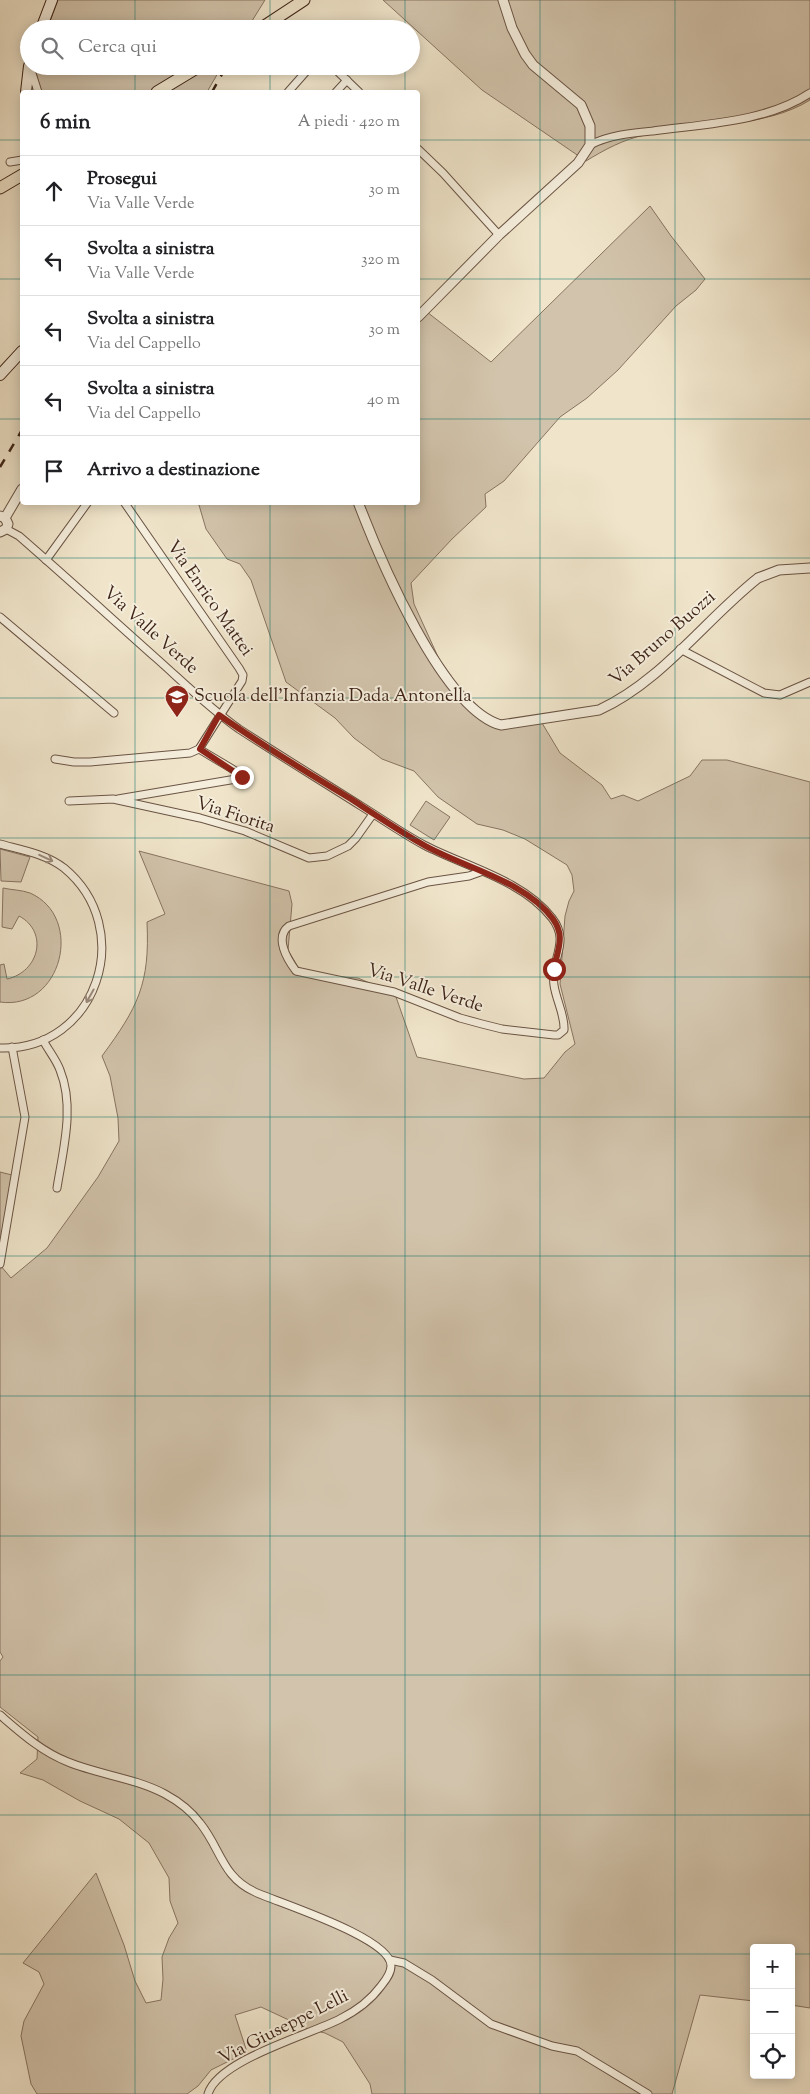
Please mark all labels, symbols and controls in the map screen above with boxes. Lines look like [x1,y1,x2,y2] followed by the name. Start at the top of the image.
[20,20,420,75] search box
[38,34,66,62] icon: search
[78,34,157,61] text: Cerca qui
[40,108,91,138] text: 6 min
[298,111,400,134] text: A piedi · 420 m
[87,166,157,193] text: Prosegui
[40,177,68,205] icon: ahead
[369,179,400,202] text: 30 m
[87,193,194,216] text: Via Valle Verde
[87,236,215,263] text: Svolta a sinistra
[40,247,68,275] icon: left
[361,249,400,272] text: 320 m
[87,263,194,286] text: Via Valle Verde
[87,306,215,333] text: Svolta a sinistra
[40,317,68,345] icon: left
[369,319,400,342] text: 30 m
[87,333,201,356] text: Via del Cappello
[87,376,215,403] text: Svolta a sinistra
[40,387,68,415] icon: left
[367,389,400,412] text: 40 m
[87,403,201,426] text: Via del Cappello
[40,457,68,485] icon: arrive
[87,457,260,484] text: Arrivo a destinazione
[159,536,259,662] street label: Via Enrico Mattei
[96,581,204,681] street label: Via Valle Verde
[604,585,722,693] street label: Via Bruno Buozzi
[164,684,190,718] school or university icon: Scuola dell'Infanzia Dada Antonella
[194,684,472,710] place label: Scuola dell'Infanzia Dada Antonella
[231,766,254,789] route end
[192,791,278,841] street label: Via Fiorita
[38,854,53,864] one-way arrow
[364,958,486,1020] street label: Via Valle Verde
[543,958,566,981] route start
[85,989,95,1004] one-way arrow
[750,1944,795,2079] map controls
[750,1944,795,1989] button: +
[215,1984,353,2072] street label: Via Giuseppe Lelli
[750,1989,795,2034] button: −
[750,2034,795,2079] button: locate

